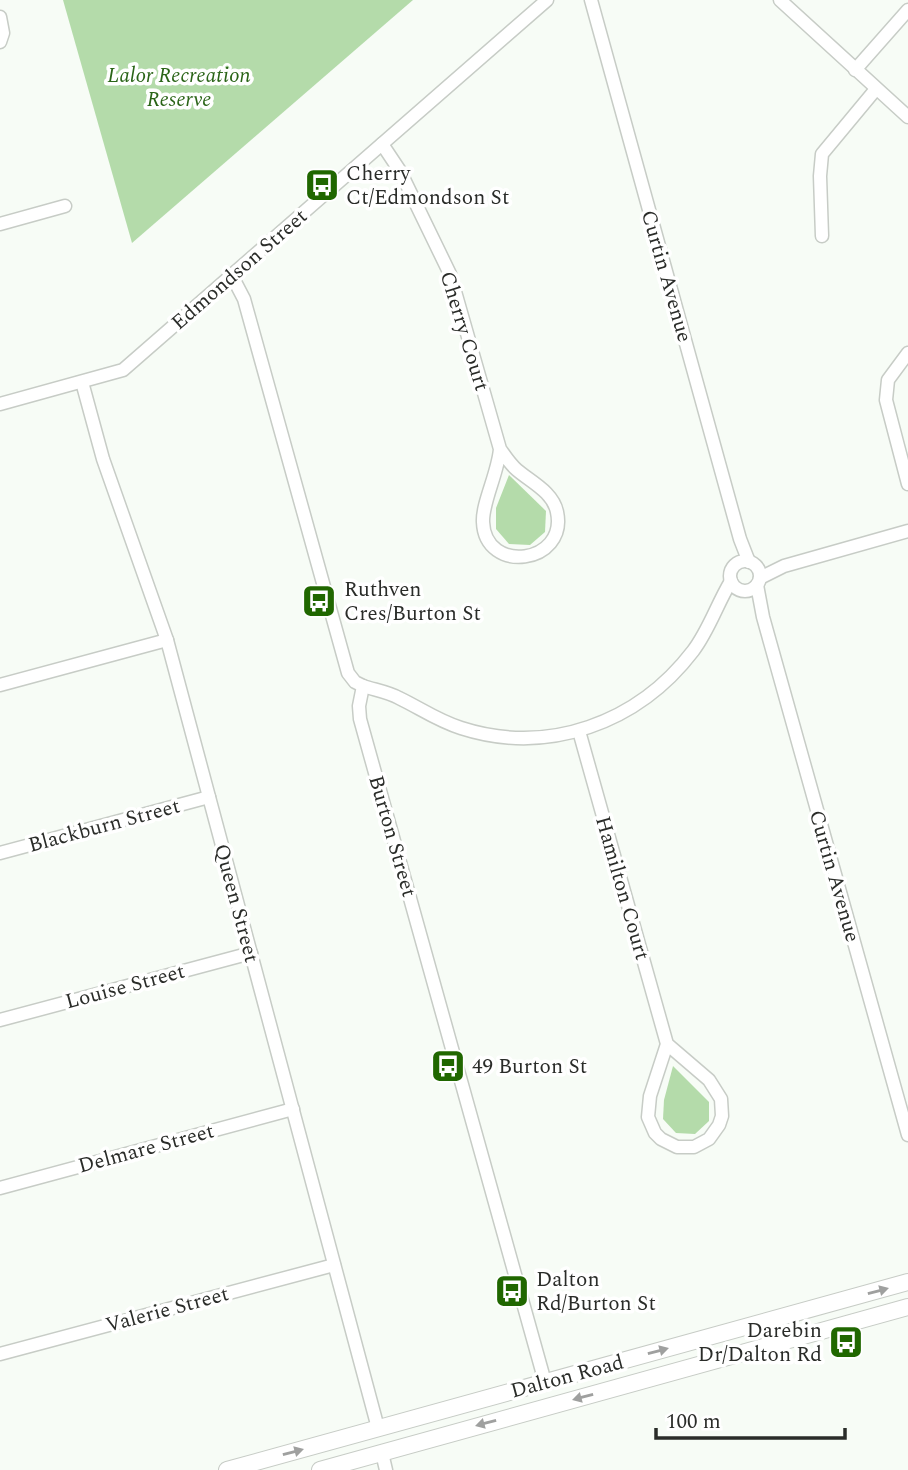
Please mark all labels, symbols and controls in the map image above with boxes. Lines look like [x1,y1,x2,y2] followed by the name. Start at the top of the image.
[107,60,251,116] park label: Lalor Recreation Reserve
[346,158,509,214] place label: Cherry Ct/Edmondson St
[303,166,341,204] bus stop icon: Cherry Ct/Edmondson St
[164,201,315,338] street label: Edmondson Street
[632,206,700,346] street label: Curtin Avenue
[431,267,497,395] street label: Cherry Court
[344,574,481,630] place label: Ruthven Cres/Burton St
[300,582,338,620] bus stop icon: Ruthven Cres/Burton St
[359,772,425,901] street label: Burton Street
[25,790,184,862] street label: Blackburn Street
[800,806,868,946] street label: Curtin Avenue
[586,813,658,964] street label: Hamilton Court
[205,840,267,966] street label: Queen Street
[62,956,189,1018] street label: Louise Street
[429,1047,467,1085] bus stop icon: 49 Burton St
[472,1051,587,1083] place label: 49 Burton St
[75,1115,218,1182] street label: Delmare Street
[536,1264,656,1320] place label: Dalton Rd/Burton St
[493,1272,531,1310] bus stop icon: Dalton Rd/Burton St
[102,1278,232,1342] street label: Valerie Street
[867,1285,888,1295] one-way arrow
[698,1315,822,1371] place label: Darebin Dr/Dalton Rd
[827,1323,865,1361] bus stop icon: Darebin Dr/Dalton Rd
[647,1345,669,1356] one-way arrow
[507,1346,628,1407] street label: Dalton Road
[571,1392,593,1403] one-way arrow
[656,1396,845,1440] scale bar
[666,1406,721,1438] text: 100 m
[475,1419,496,1429] one-way arrow
[282,1446,304,1457] one-way arrow

